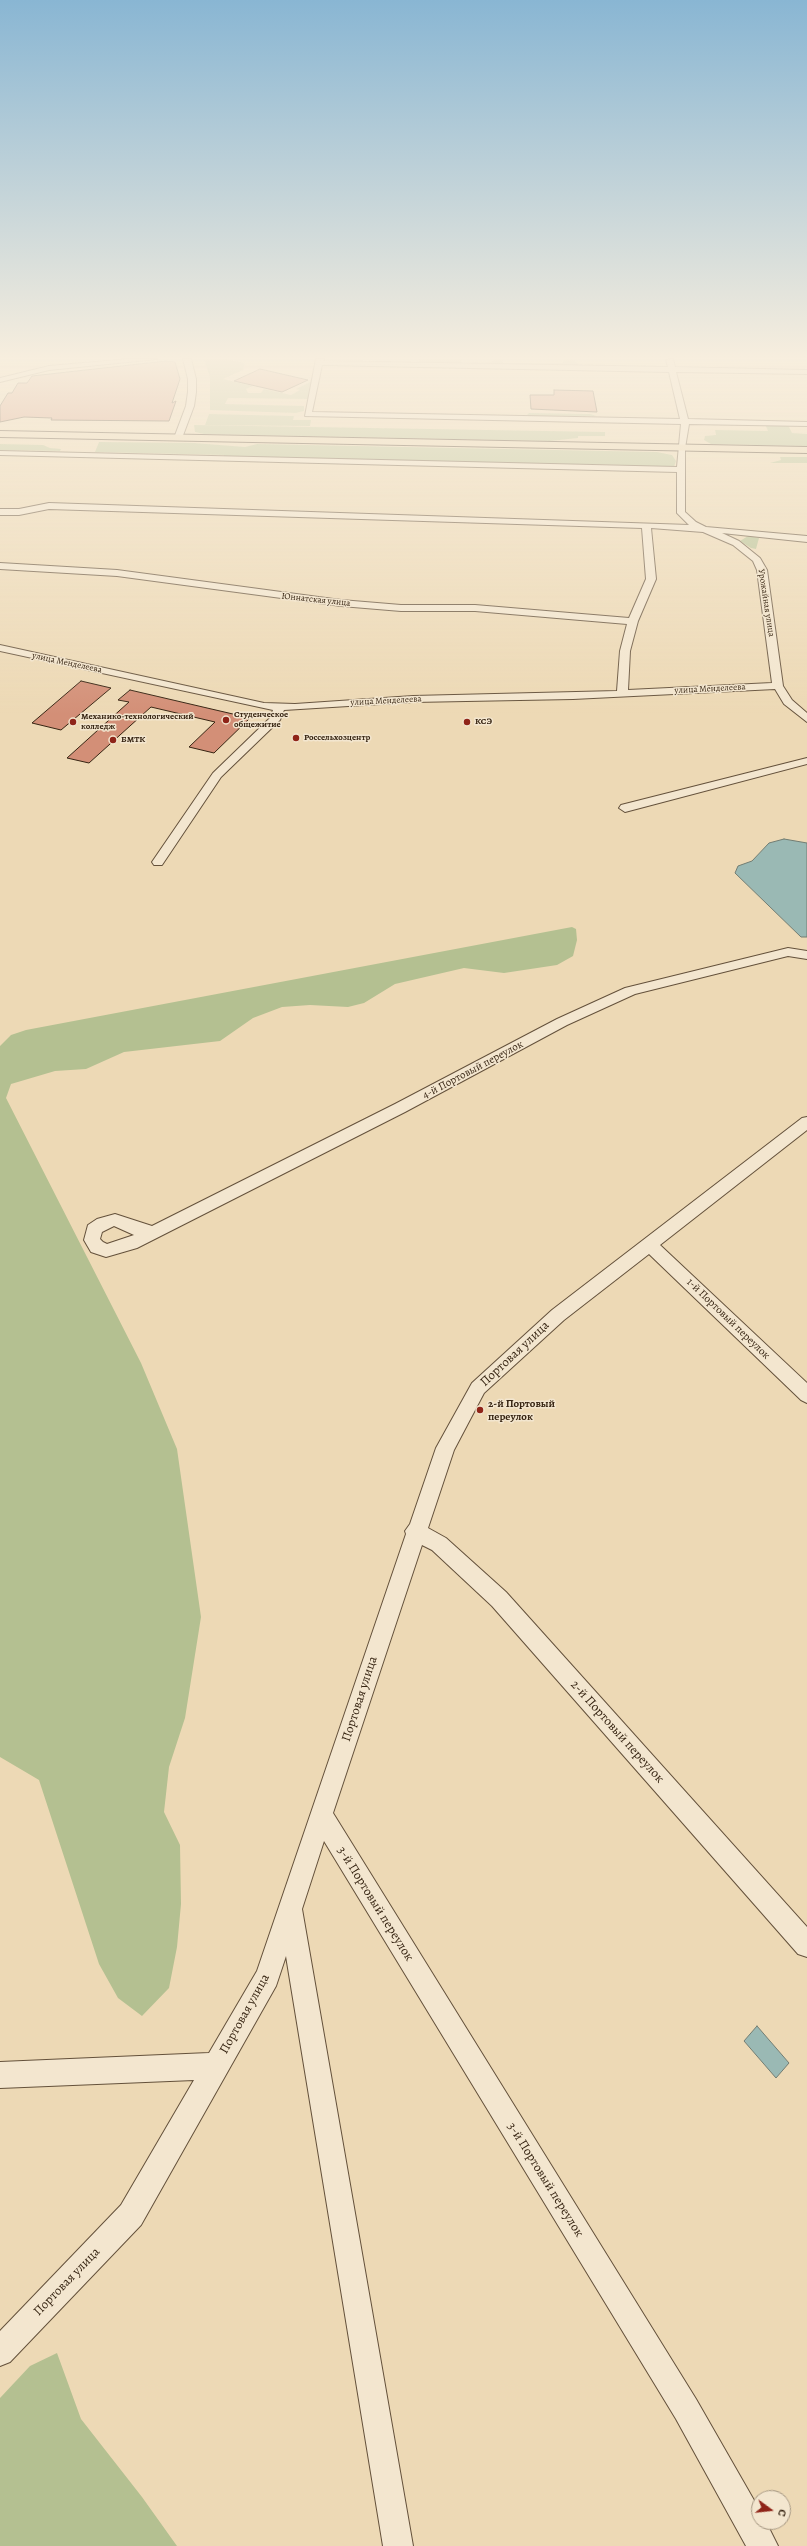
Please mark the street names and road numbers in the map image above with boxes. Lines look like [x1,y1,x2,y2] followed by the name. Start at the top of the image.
[755,568,777,638] street label: Урожайная улица
[281,591,351,609] street label: Юннатская улица
[31,650,103,676] street label: улица Менделеева
[674,682,746,696] street label: улица Менделеева
[350,694,422,708] street label: улица Менделеева
[420,1038,526,1102] street label: 4-й Портовый переулок
[684,1276,772,1362] street label: 1-й Портовый переулок
[477,1318,553,1390] street label: Портовая улица
[339,1654,381,1744] street label: Портовая улица
[567,1677,667,1787] street label: 2-й Портовый переулок
[333,1844,417,1964] street label: 3-й Портовый переулок
[217,1971,273,2057] street label: Портовая улица
[503,2120,587,2240] street label: 3-й Портовый переулок
[30,2245,104,2319] street label: Портовая улица

